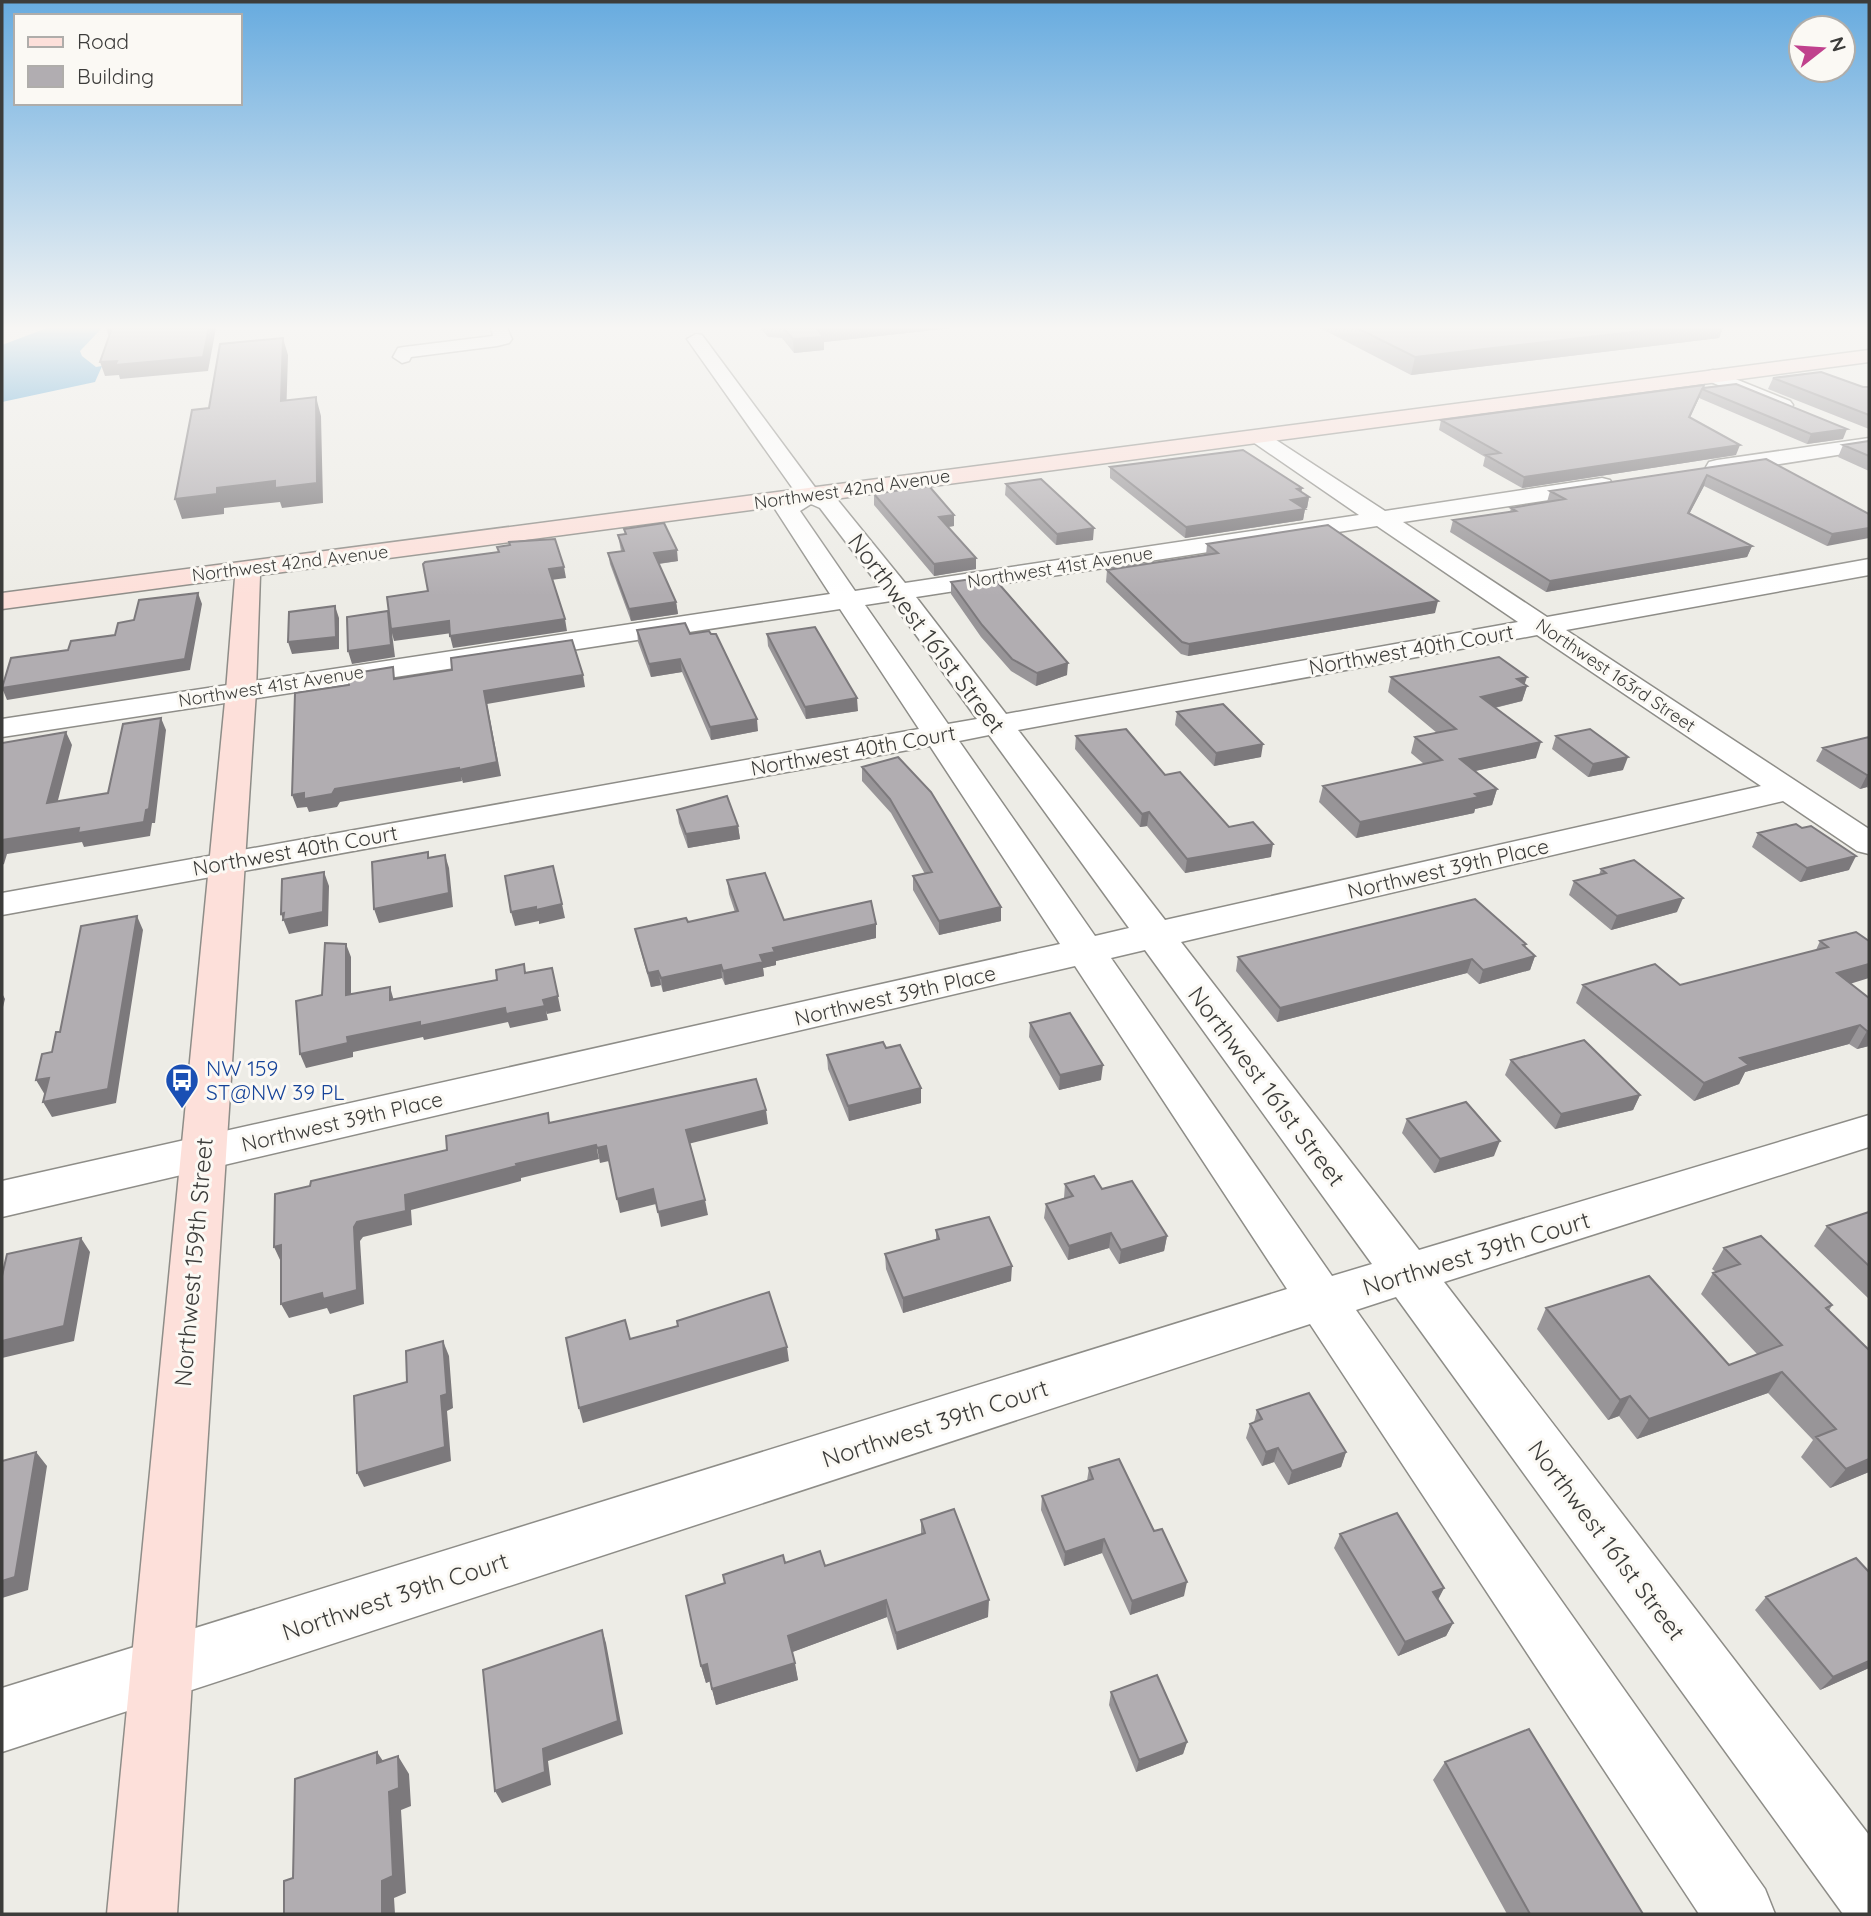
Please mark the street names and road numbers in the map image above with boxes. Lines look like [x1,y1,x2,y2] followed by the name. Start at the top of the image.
[753,464,951,514] street label: Northwest 42nd Avenue
[842,527,1012,739] street label: Northwest 161st Street
[191,540,389,586] street label: Northwest 42nd Avenue
[966,541,1154,593] street label: Northwest 41st Avenue
[1532,613,1700,737] street label: Northwest 163rd Street
[1307,618,1515,680] street label: Northwest 40th Court
[177,660,365,712] street label: Northwest 41st Avenue
[749,719,957,781] street label: Northwest 40th Court
[191,819,399,881] street label: Northwest 40th Court
[1345,832,1551,904] street label: Northwest 39th Place
[792,959,998,1031] street label: Northwest 39th Place
[1182,980,1352,1192] street label: Northwest 161st Street
[239,1085,445,1157] street label: Northwest 39th Place
[167,1136,219,1388] street label: Northwest 159th Street
[1359,1204,1593,1302] street label: Northwest 39th Court
[818,1372,1052,1474] street label: Northwest 39th Court
[1522,1434,1692,1646] street label: Northwest 161st Street
[278,1545,512,1647] street label: Northwest 39th Court

